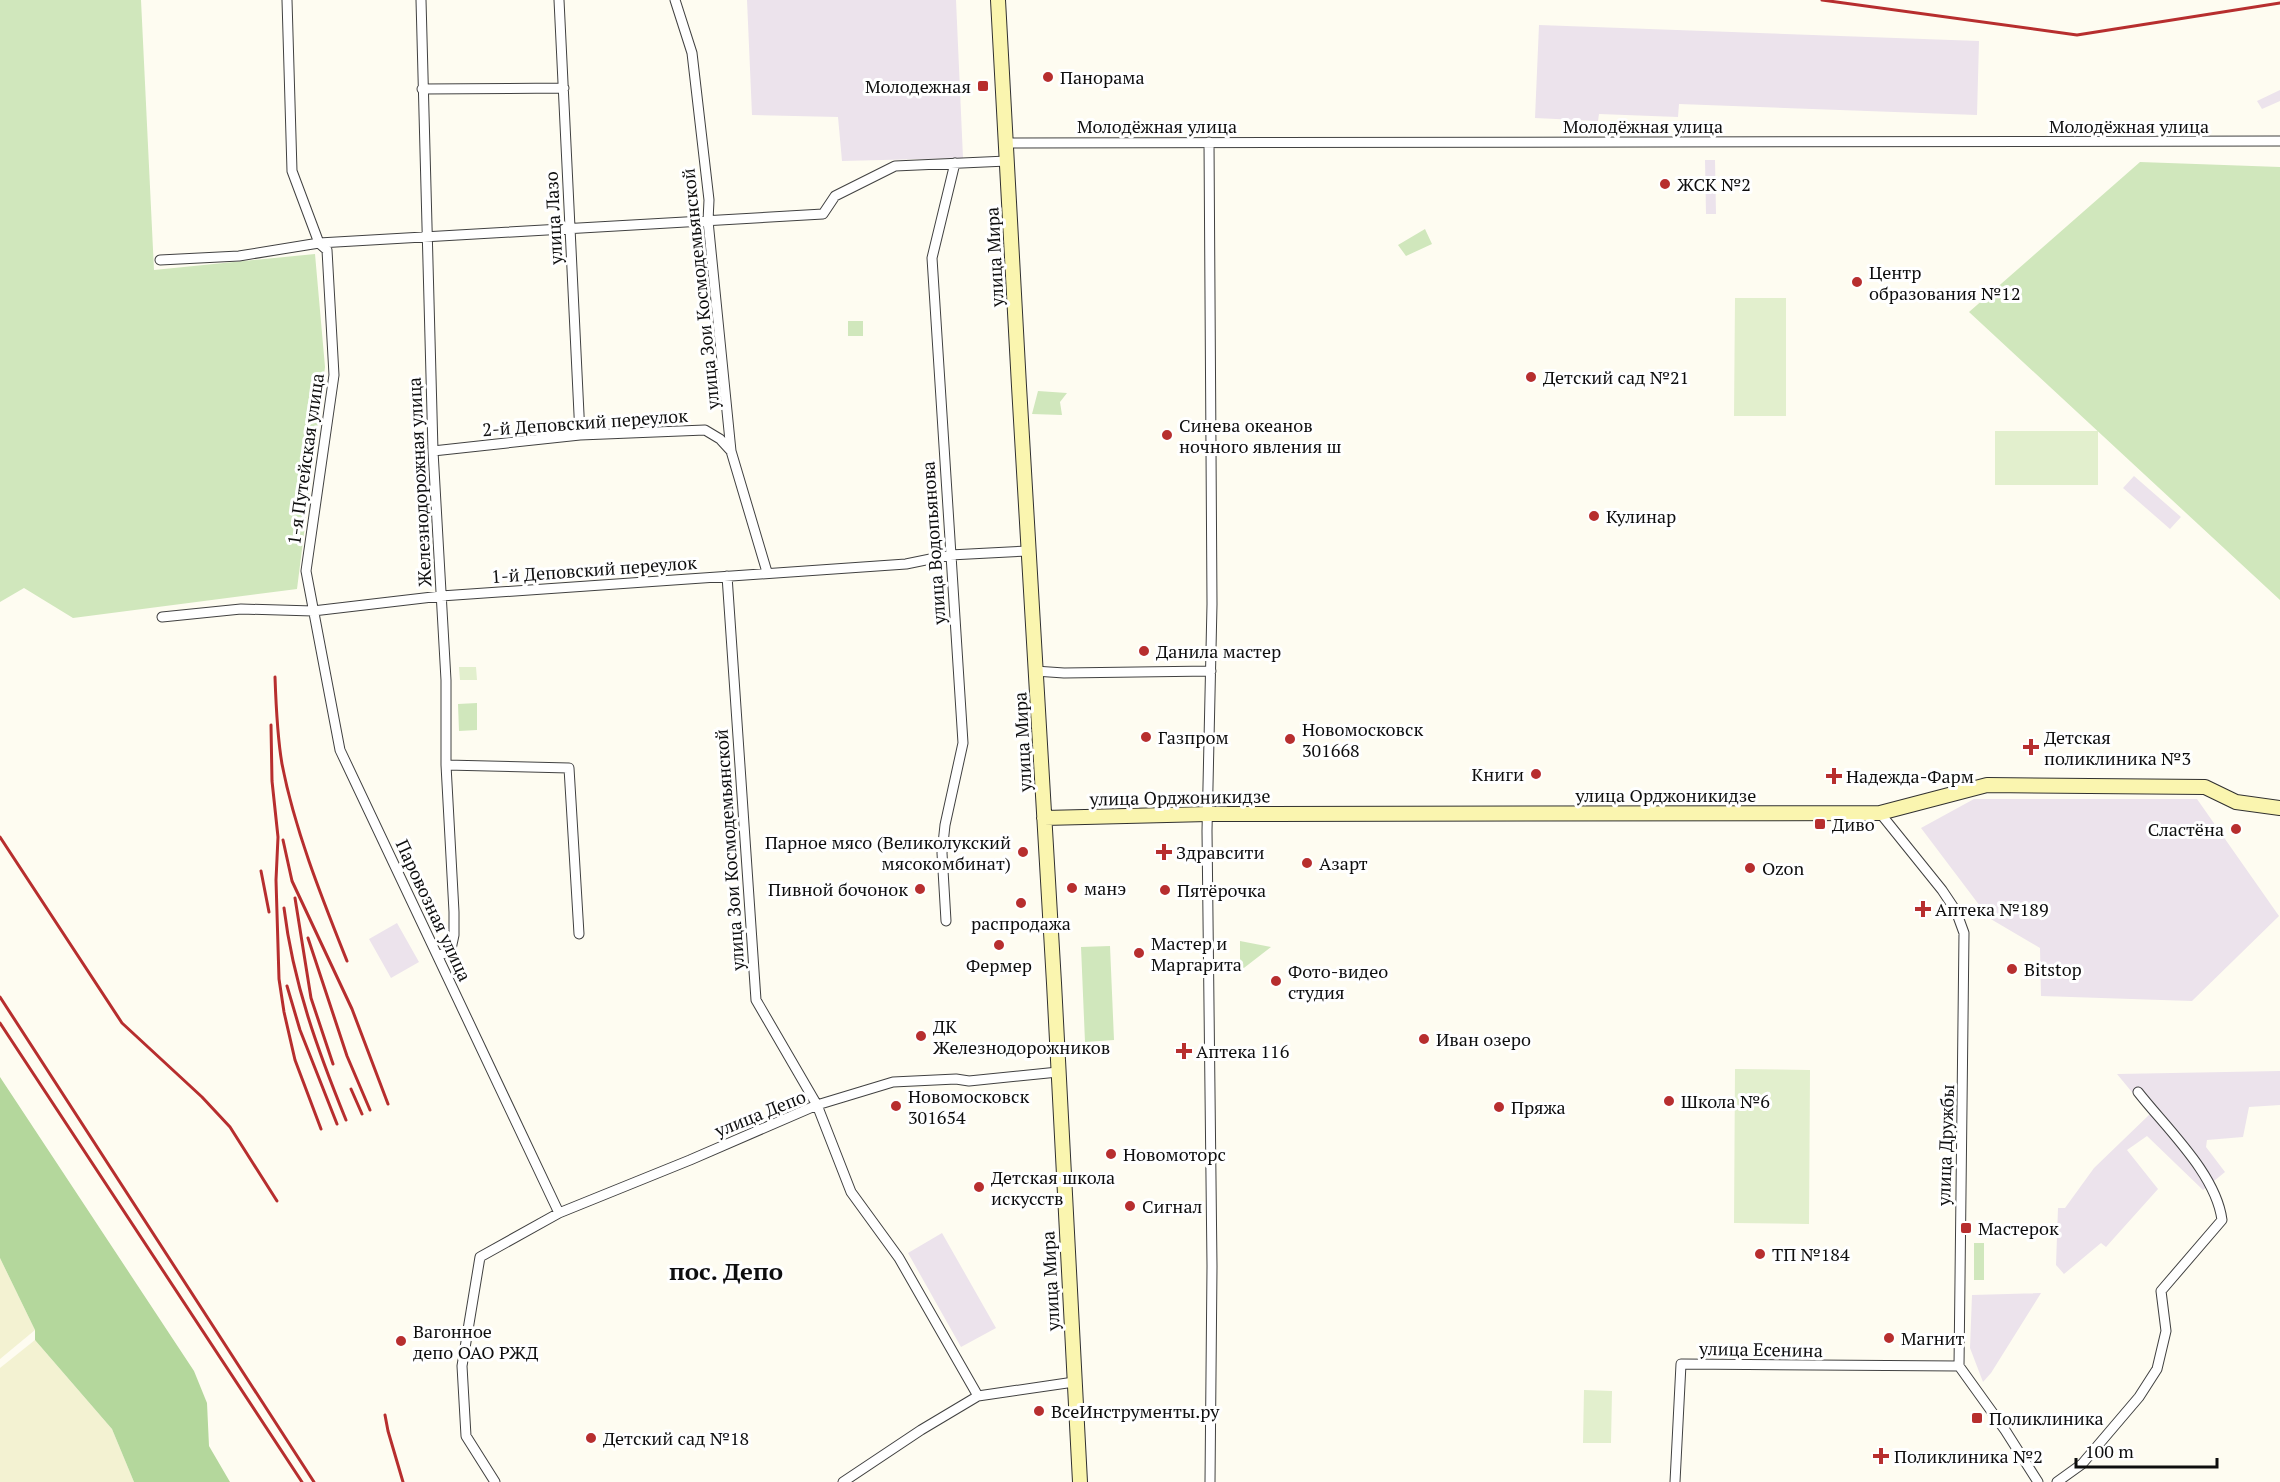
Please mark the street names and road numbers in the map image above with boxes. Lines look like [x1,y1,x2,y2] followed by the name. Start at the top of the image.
[1077,114,1237,138] street label: Молодёжная улица
[1563,114,1723,138] street label: Молодёжная улица
[2049,114,2209,138] street label: Молодёжная улица
[675,167,725,412] street label: улица Зои Космодемьянской
[539,171,567,266] street label: улица Лазо
[979,206,1009,309] street label: улица Мира
[281,372,329,546] street label: 1-я Путейская улица
[402,377,436,587] street label: Железнодорожная улица
[482,403,689,441] street label: 2-й Деповский переулок
[915,460,951,627] street label: улица Водопьянова
[491,550,698,588] street label: 1-й Деповский переулок
[1007,691,1037,794] street label: улица Мира
[709,728,749,973] street label: улица Зои Космодемьянской
[1088,783,1271,811] street label: улица Орджоникидзе
[1575,783,1756,807] street label: улица Орджоникидзе
[391,835,477,985] street label: Паровозная улица
[710,1084,809,1142] street label: улица Депо
[1931,1084,1959,1207] street label: улица Дружбы
[1035,1230,1065,1333] street label: улица Мира
[1698,1336,1823,1362] street label: улица Есенина

